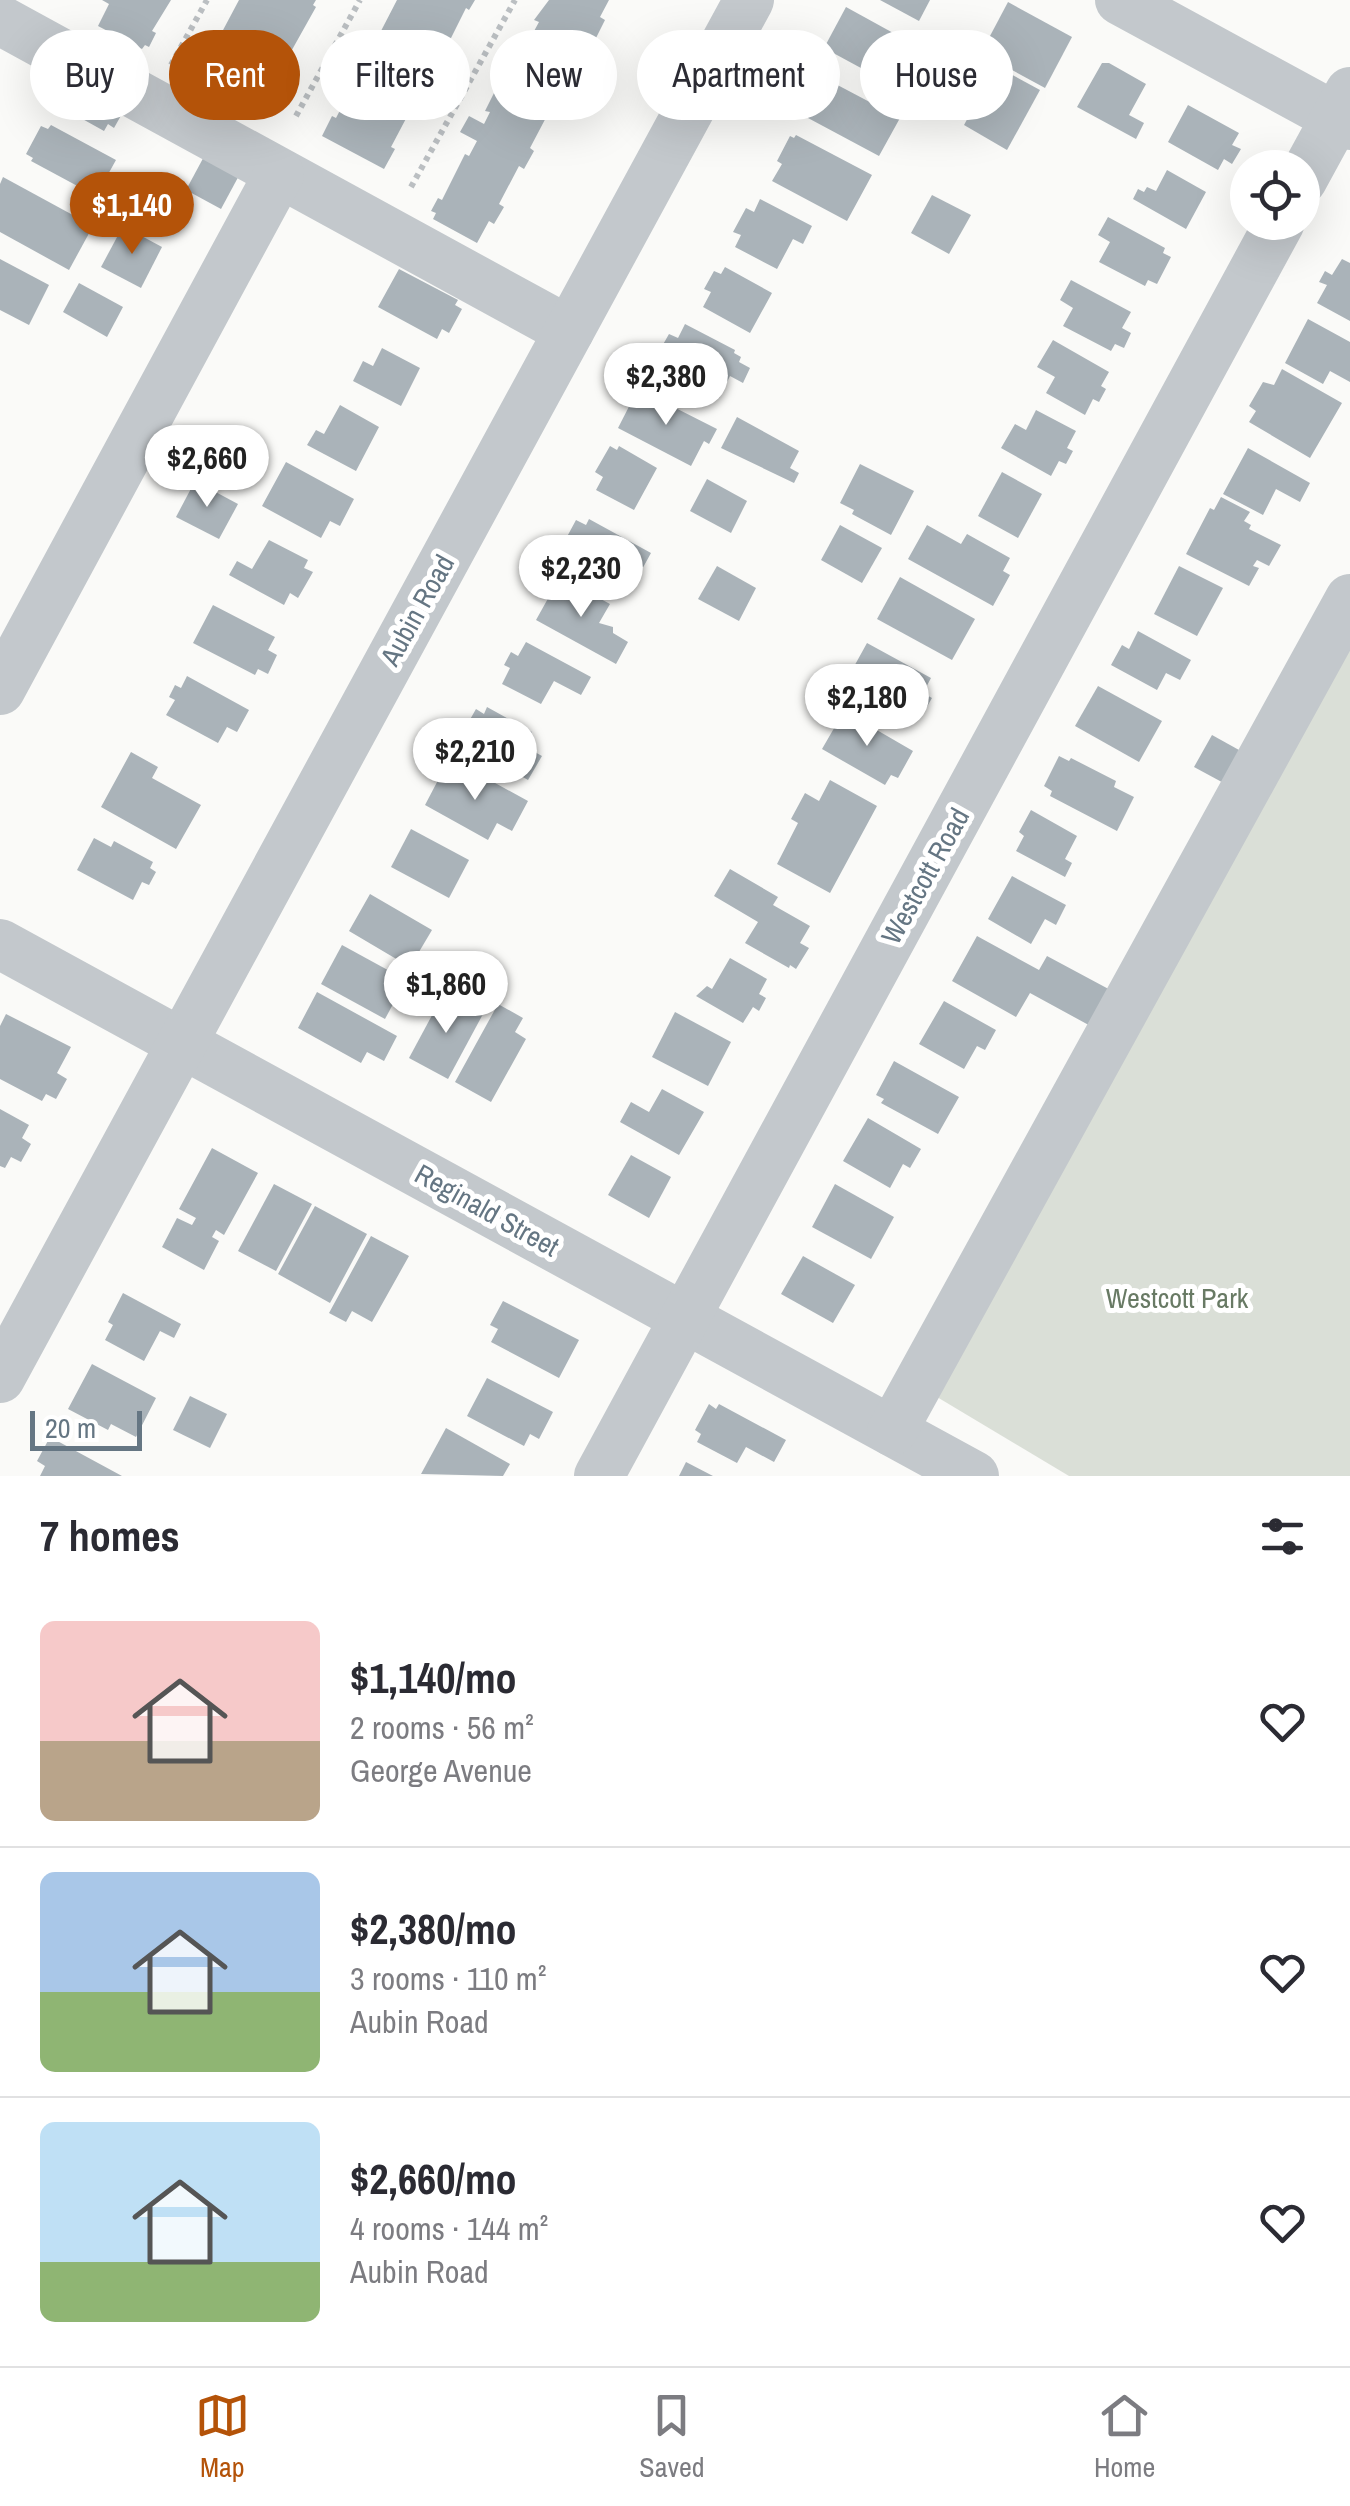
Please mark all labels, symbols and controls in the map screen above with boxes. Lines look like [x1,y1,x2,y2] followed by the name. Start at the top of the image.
[30,30,149,120] chip: Buy
[169,30,300,120] chip: Rent
[320,30,470,120] chip: Filters
[490,30,617,120] chip: New
[637,30,840,120] chip: Apartment
[860,30,1013,120] chip: House
[1230,150,1320,240] map controls
[1230,150,1320,240] button: locate
[51,172,213,257] pin: $1,140
[92,183,172,226] text: $1,140
[585,343,747,428] pin: $2,380
[626,354,706,397] text: $2,380
[126,425,288,510] pin: $2,660
[167,436,247,479] text: $2,660
[500,535,662,620] pin: $2,230
[541,546,621,589] text: $2,230
[370,548,463,673] street label: Aubin Road
[786,664,948,749] pin: $2,180
[827,675,907,718] text: $2,180
[394,718,556,803] pin: $2,210
[435,729,515,772] text: $2,210
[872,801,978,951] street label: Westcott Road
[365,951,527,1036] pin: $1,860
[406,962,486,1005] text: $1,860
[408,1155,566,1265] street label: Reginald Street
[1106,1279,1249,1317] park label: Westcott Park
[30,1406,142,1450] scale bar
[45,1409,96,1447] text: 20 m
[40,1508,180,1564] text: 7 homes
[1255,1509,1310,1564] icon: filters
[350,1650,517,1706] text: $1,140/mo
[120,1661,240,1781] icon: home
[1255,1694,1310,1749] icon: heart
[350,1706,534,1749] text: 2 rooms · 56 m²
[350,1749,532,1792] text: George Avenue
[350,1901,517,1957] text: $2,380/mo
[120,1912,240,2032] icon: home
[1255,1945,1310,2000] icon: heart
[350,1957,546,2000] text: 3 rooms · 110 m²
[350,2000,489,2043] text: Aubin Road
[350,2151,517,2207] text: $2,660/mo
[120,2162,240,2282] icon: home
[1255,2195,1310,2250] icon: heart
[350,2207,548,2250] text: 4 rooms · 144 m²
[350,2250,489,2293] text: Aubin Road
[195,2388,250,2486] tab: Map
[639,2388,704,2486] tab: Saved
[1094,2388,1155,2486] tab: Home

